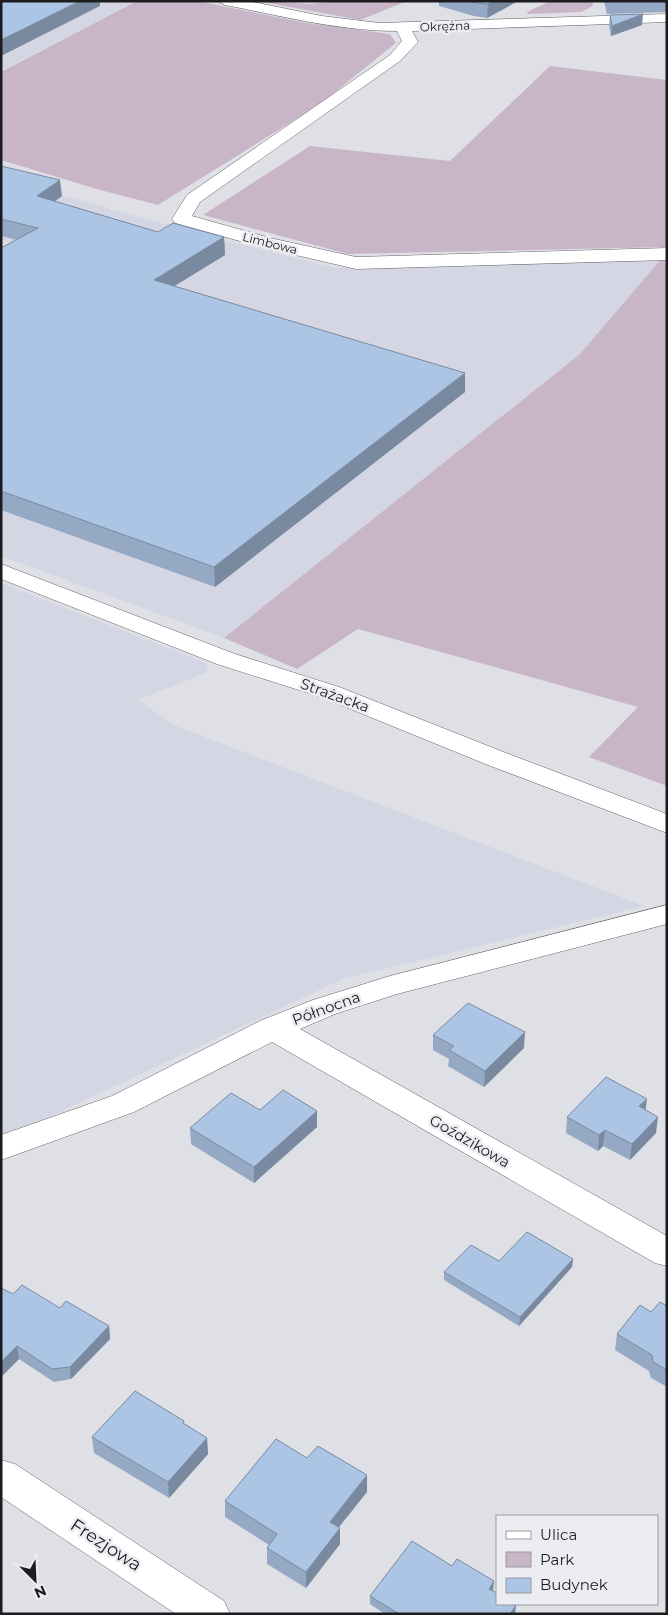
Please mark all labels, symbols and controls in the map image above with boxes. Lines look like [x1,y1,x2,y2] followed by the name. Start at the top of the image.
[420,18,470,34] street label: Okrężna
[241,229,299,257] street label: Limbowa
[298,674,372,716] street label: Strażacka
[289,987,363,1029] street label: Północna
[426,1110,514,1172] street label: Goździkowa
[66,1514,146,1576] street label: Frezjowa
[496,1515,658,1605] legend
[540,1525,577,1544] text: Ulica
[540,1550,574,1569] text: Park
[10,1555,60,1605] north arrow
[540,1575,608,1594] text: Budynek
[31,1581,49,1602] text: N

